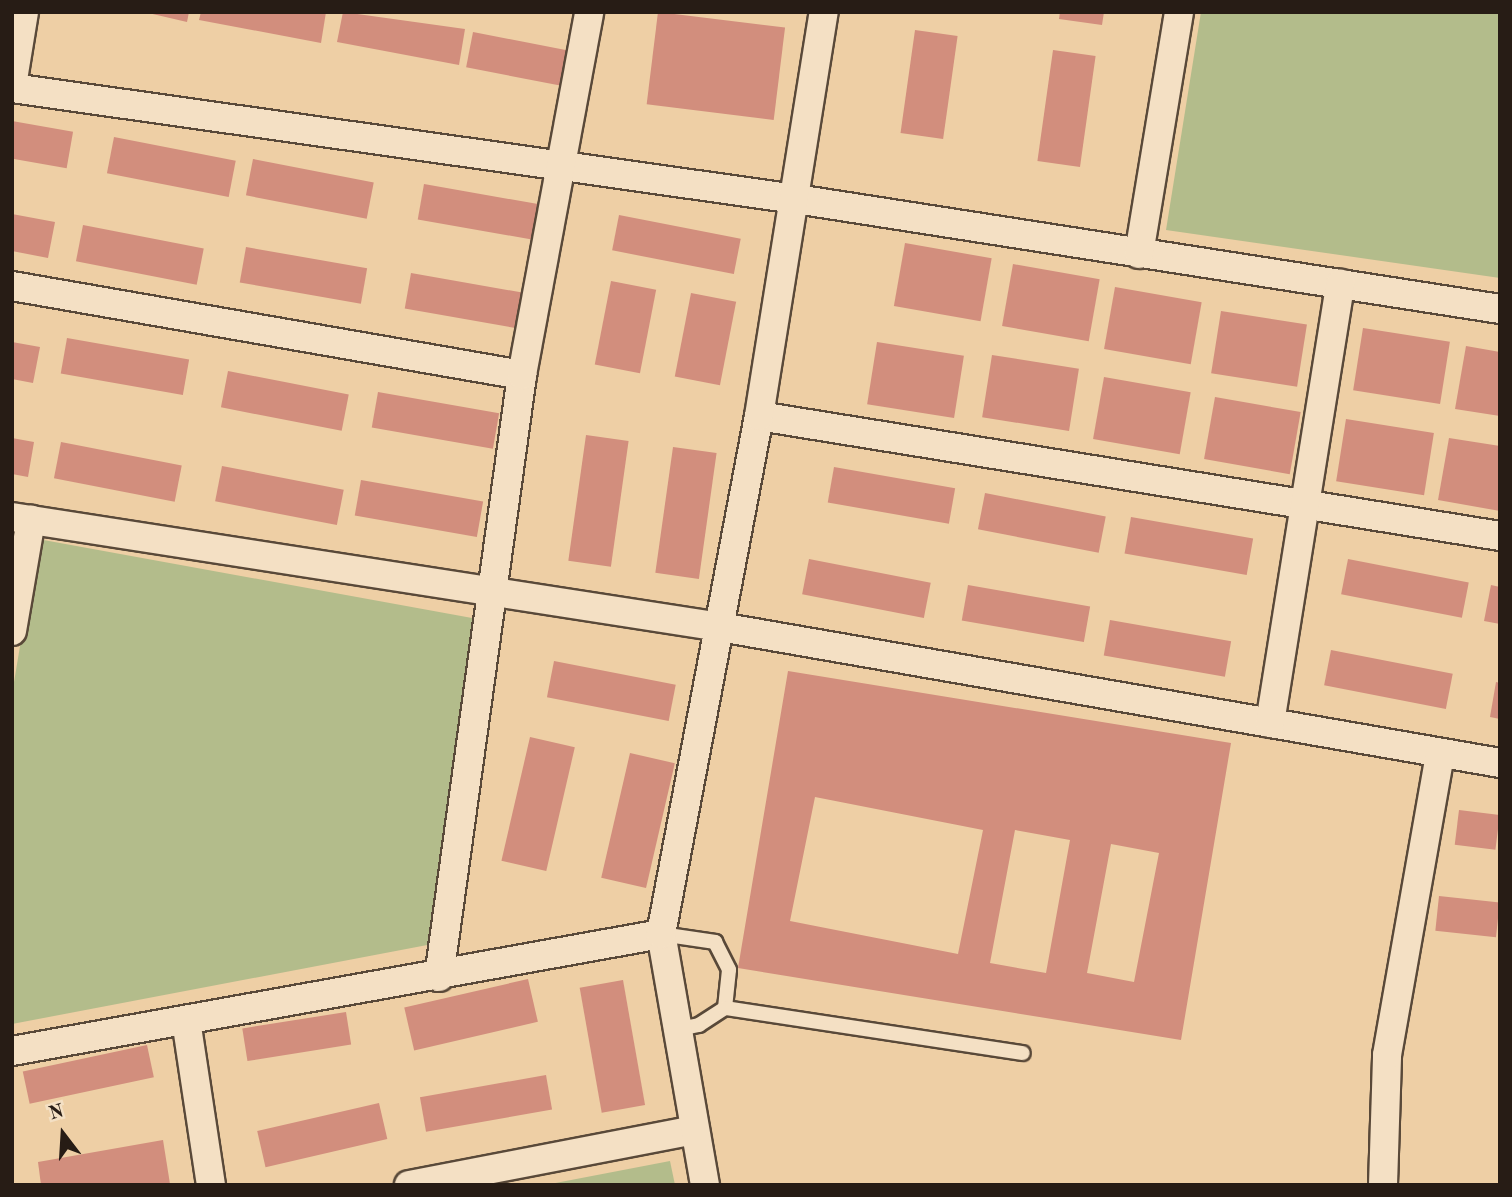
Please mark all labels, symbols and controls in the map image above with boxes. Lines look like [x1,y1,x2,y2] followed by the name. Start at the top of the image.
[28,1099,98,1169] north arrow
[47,1102,66,1125] text: N

